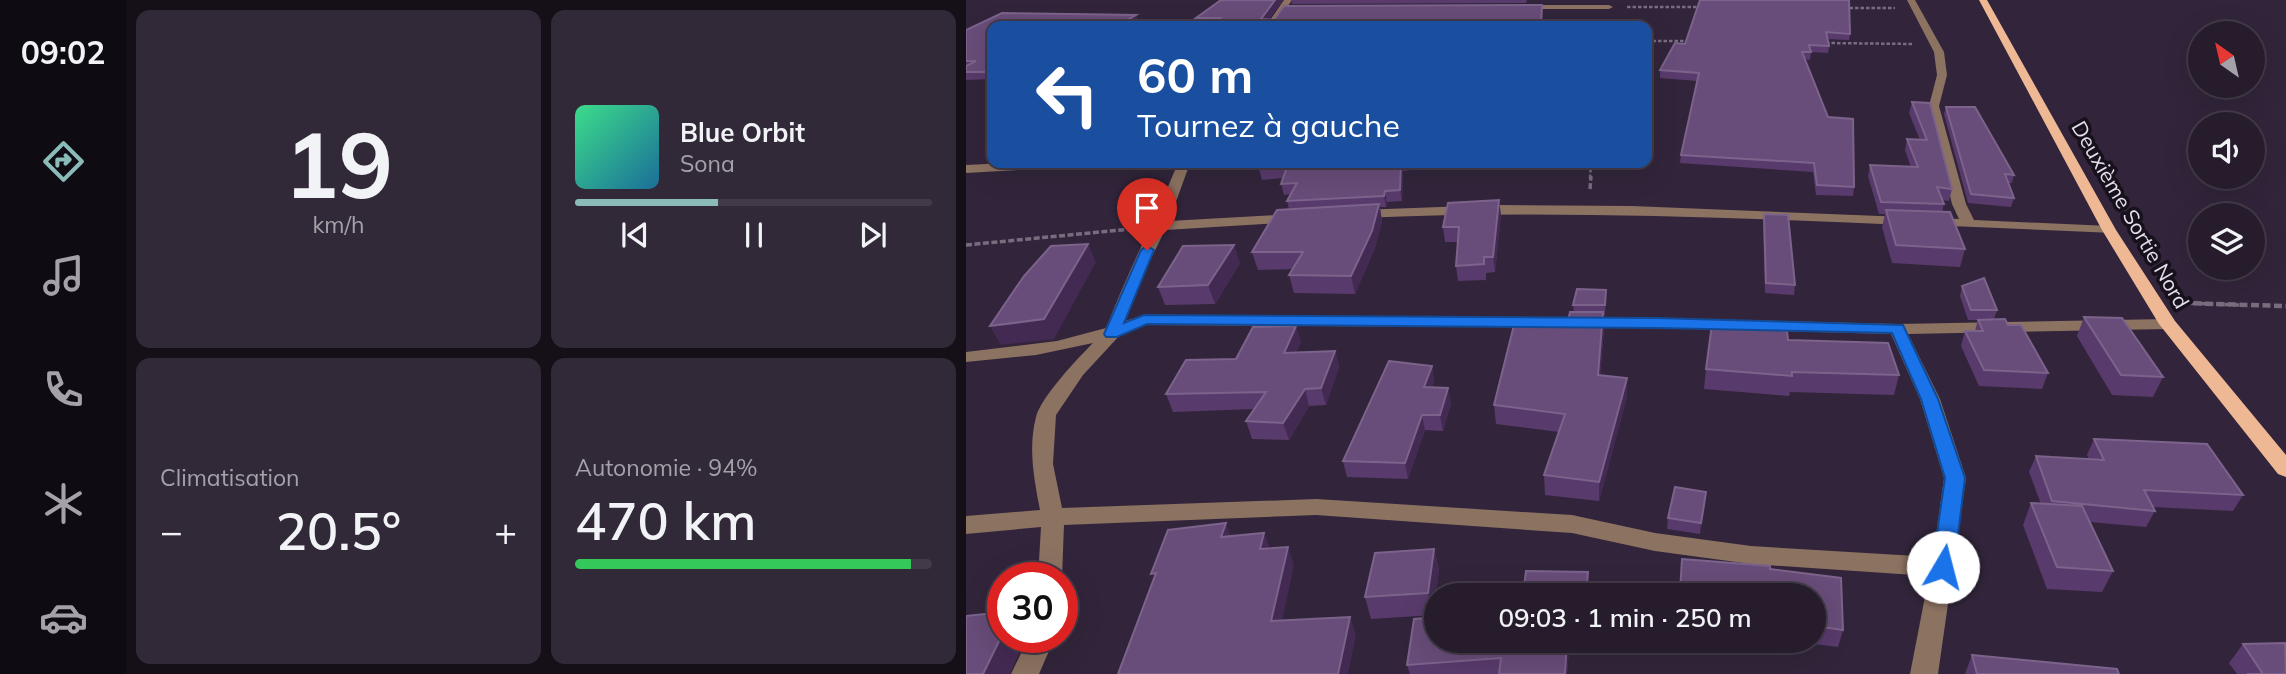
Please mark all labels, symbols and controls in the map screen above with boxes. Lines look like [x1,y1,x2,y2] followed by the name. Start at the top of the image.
[2188,21,2264,98] north arrow
[2188,21,2265,280] map controls
[21,32,105,72] text: 09:02
[1137,44,1253,105] text: 60 m
[1022,49,1113,140] icon: left
[1137,105,1400,145] text: Tournez à gauche
[284,107,393,221] text: 19
[2188,112,2265,189] button: sound
[680,116,805,149] text: Blue Orbit
[2066,116,2195,313] street label: Deuxième Sortie Nord
[39,137,88,186] icon: directions
[680,149,735,178] text: Sona
[1117,178,1177,250] pin
[1128,189,1166,227] icon: arrive
[2188,203,2265,280] button: layers
[312,210,365,239] text: km/h
[616,216,654,254] icon: previous
[735,216,773,254] icon: pause
[854,216,892,254] icon: next
[39,251,88,300] icon: music
[39,365,88,414] icon: phone
[575,453,758,482] text: Autonomie · 94%
[160,463,300,492] text: Climatisation
[39,479,88,528] icon: climate
[575,488,756,553] text: 470 km
[276,498,401,563] text: 20.5°
[160,507,183,555] text: −
[494,507,517,555] text: +
[1906,530,1980,604] position arrow
[987,562,1078,653] speed limit sign: 30
[39,593,88,642] icon: car
[1498,601,1752,634] text: 09:03 · 1 min · 250 m

